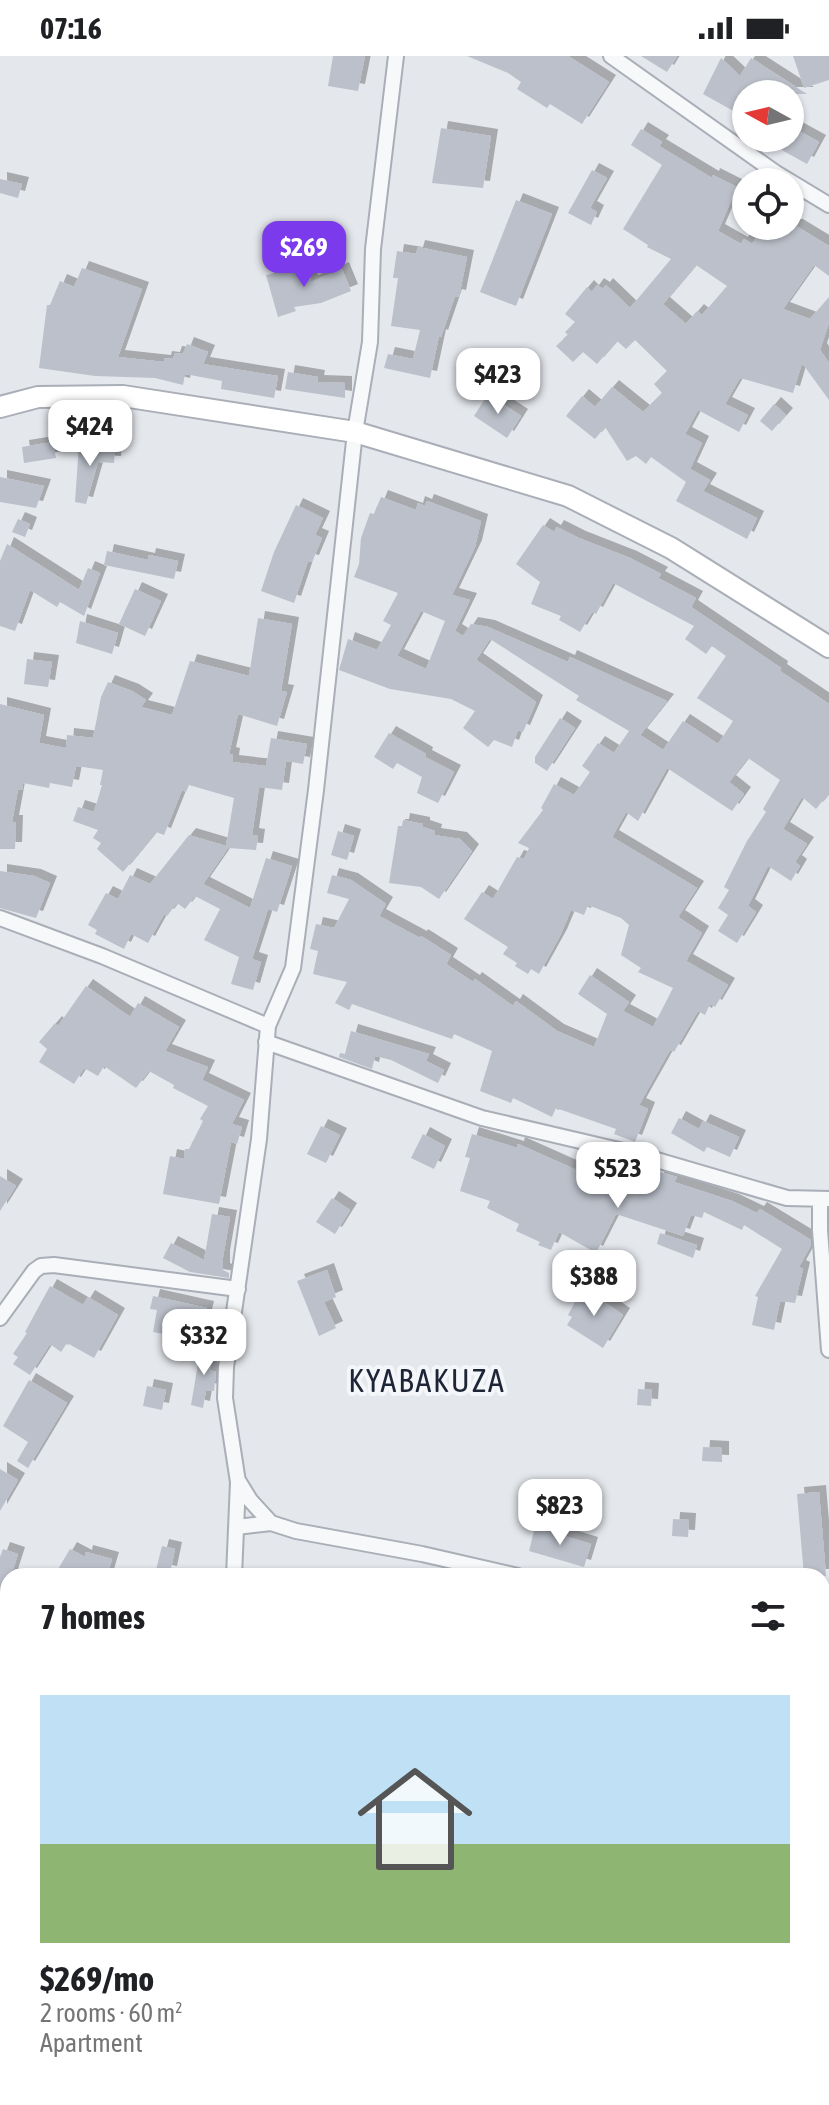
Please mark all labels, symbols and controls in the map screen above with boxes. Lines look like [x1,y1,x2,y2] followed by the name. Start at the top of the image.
[40,11,102,45] text: 07:16
[732,80,804,152] north arrow
[732,80,804,240] map controls
[732,168,804,240] button: locate
[257,221,351,289] pin: $269
[280,232,328,262] text: $269
[451,348,545,416] pin: $423
[474,359,522,389] text: $423
[43,400,137,468] pin: $424
[66,411,114,441] text: $424
[571,1142,665,1210] pin: $523
[594,1153,642,1183] text: $523
[547,1250,641,1318] pin: $388
[570,1261,618,1291] text: $388
[157,1309,251,1377] pin: $332
[180,1320,228,1350] text: $332
[348,1362,506,1399] district label: KYABAKUZA
[513,1479,607,1547] pin: $823
[536,1490,584,1520] text: $823
[746,1594,790,1638] icon: filters
[40,1597,145,1636] text: 7 homes
[343,1747,487,1891] icon: home
[40,1959,154,1998] text: $269/mo
[40,1998,182,2028] text: 2 rooms · 60 m²
[40,2028,143,2058] text: Apartment

